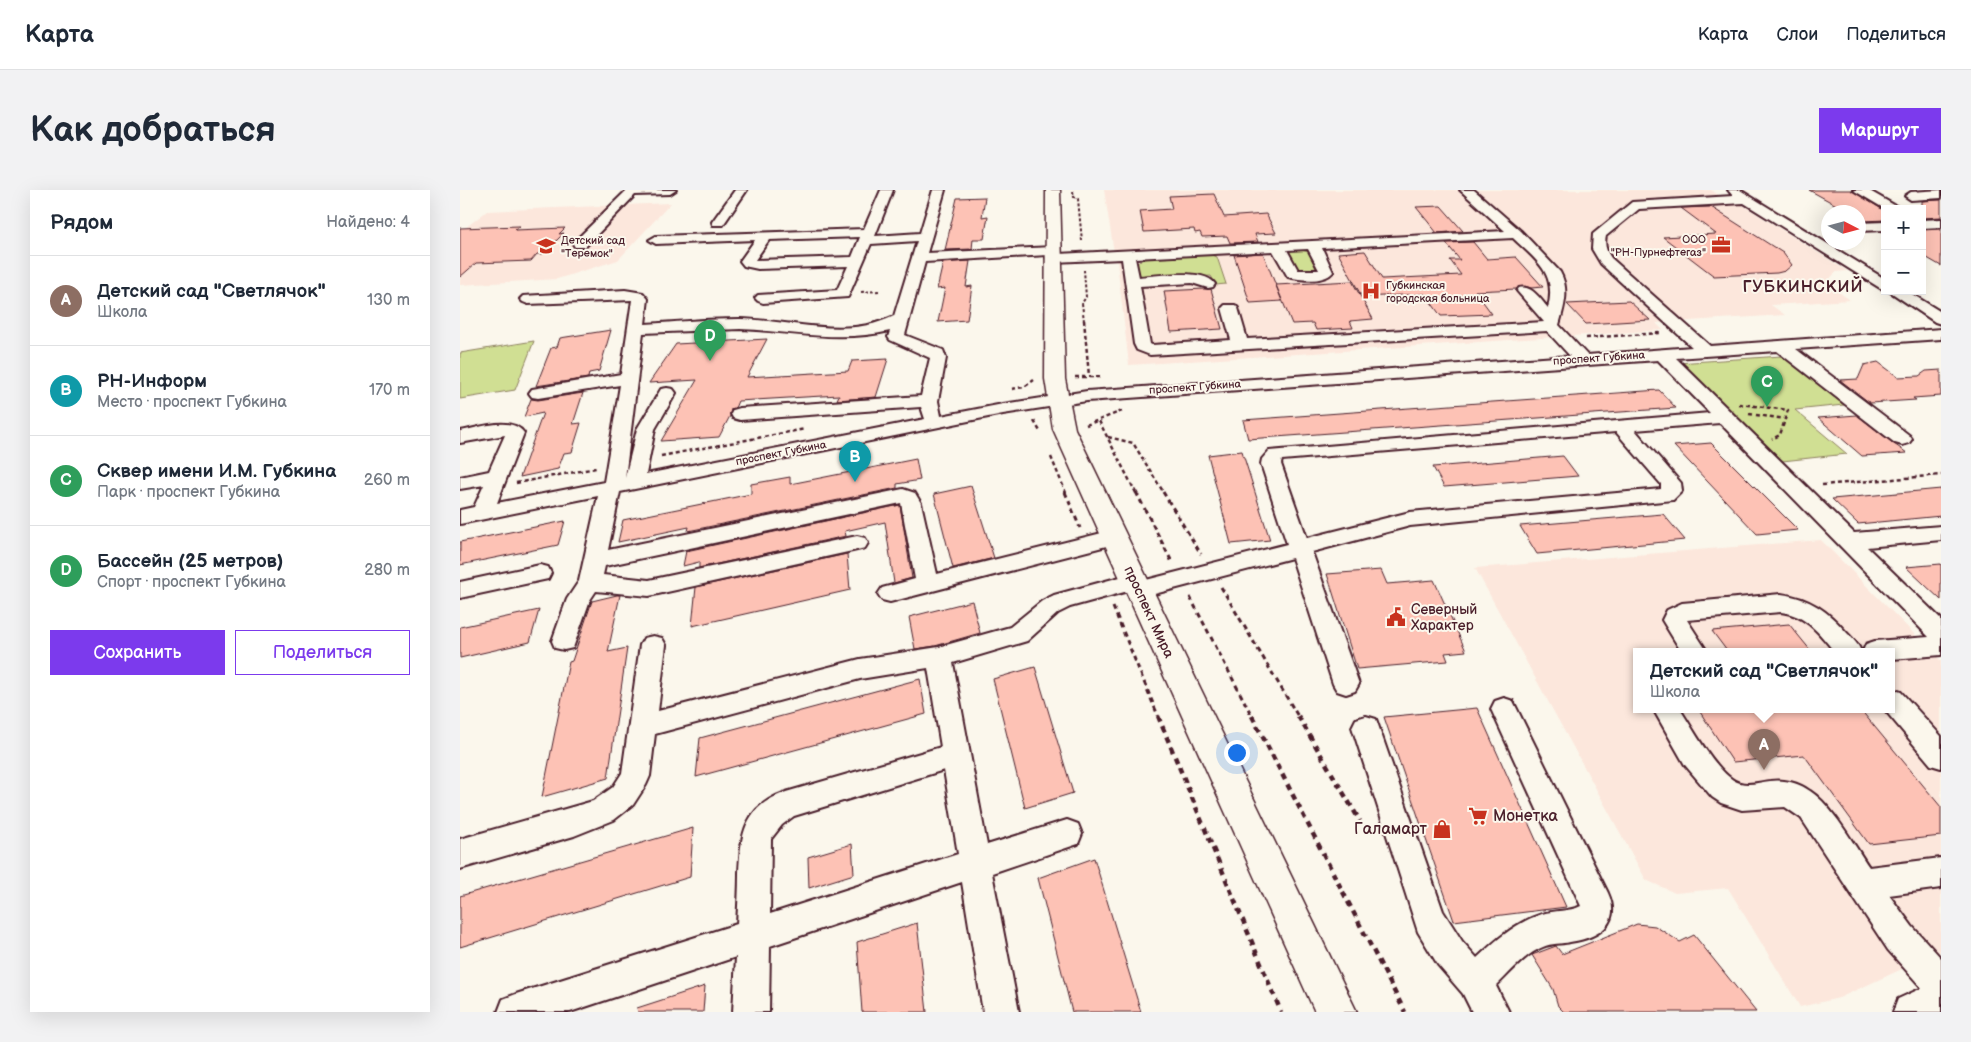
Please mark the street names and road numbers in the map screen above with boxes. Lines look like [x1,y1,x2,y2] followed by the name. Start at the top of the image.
[1553,348,1646,368] street label: проспект Губкина
[1149,377,1242,397] street label: проспект Губкина
[735,438,828,468] street label: проспект Губкина
[1120,563,1178,661] street label: проспект Мира

